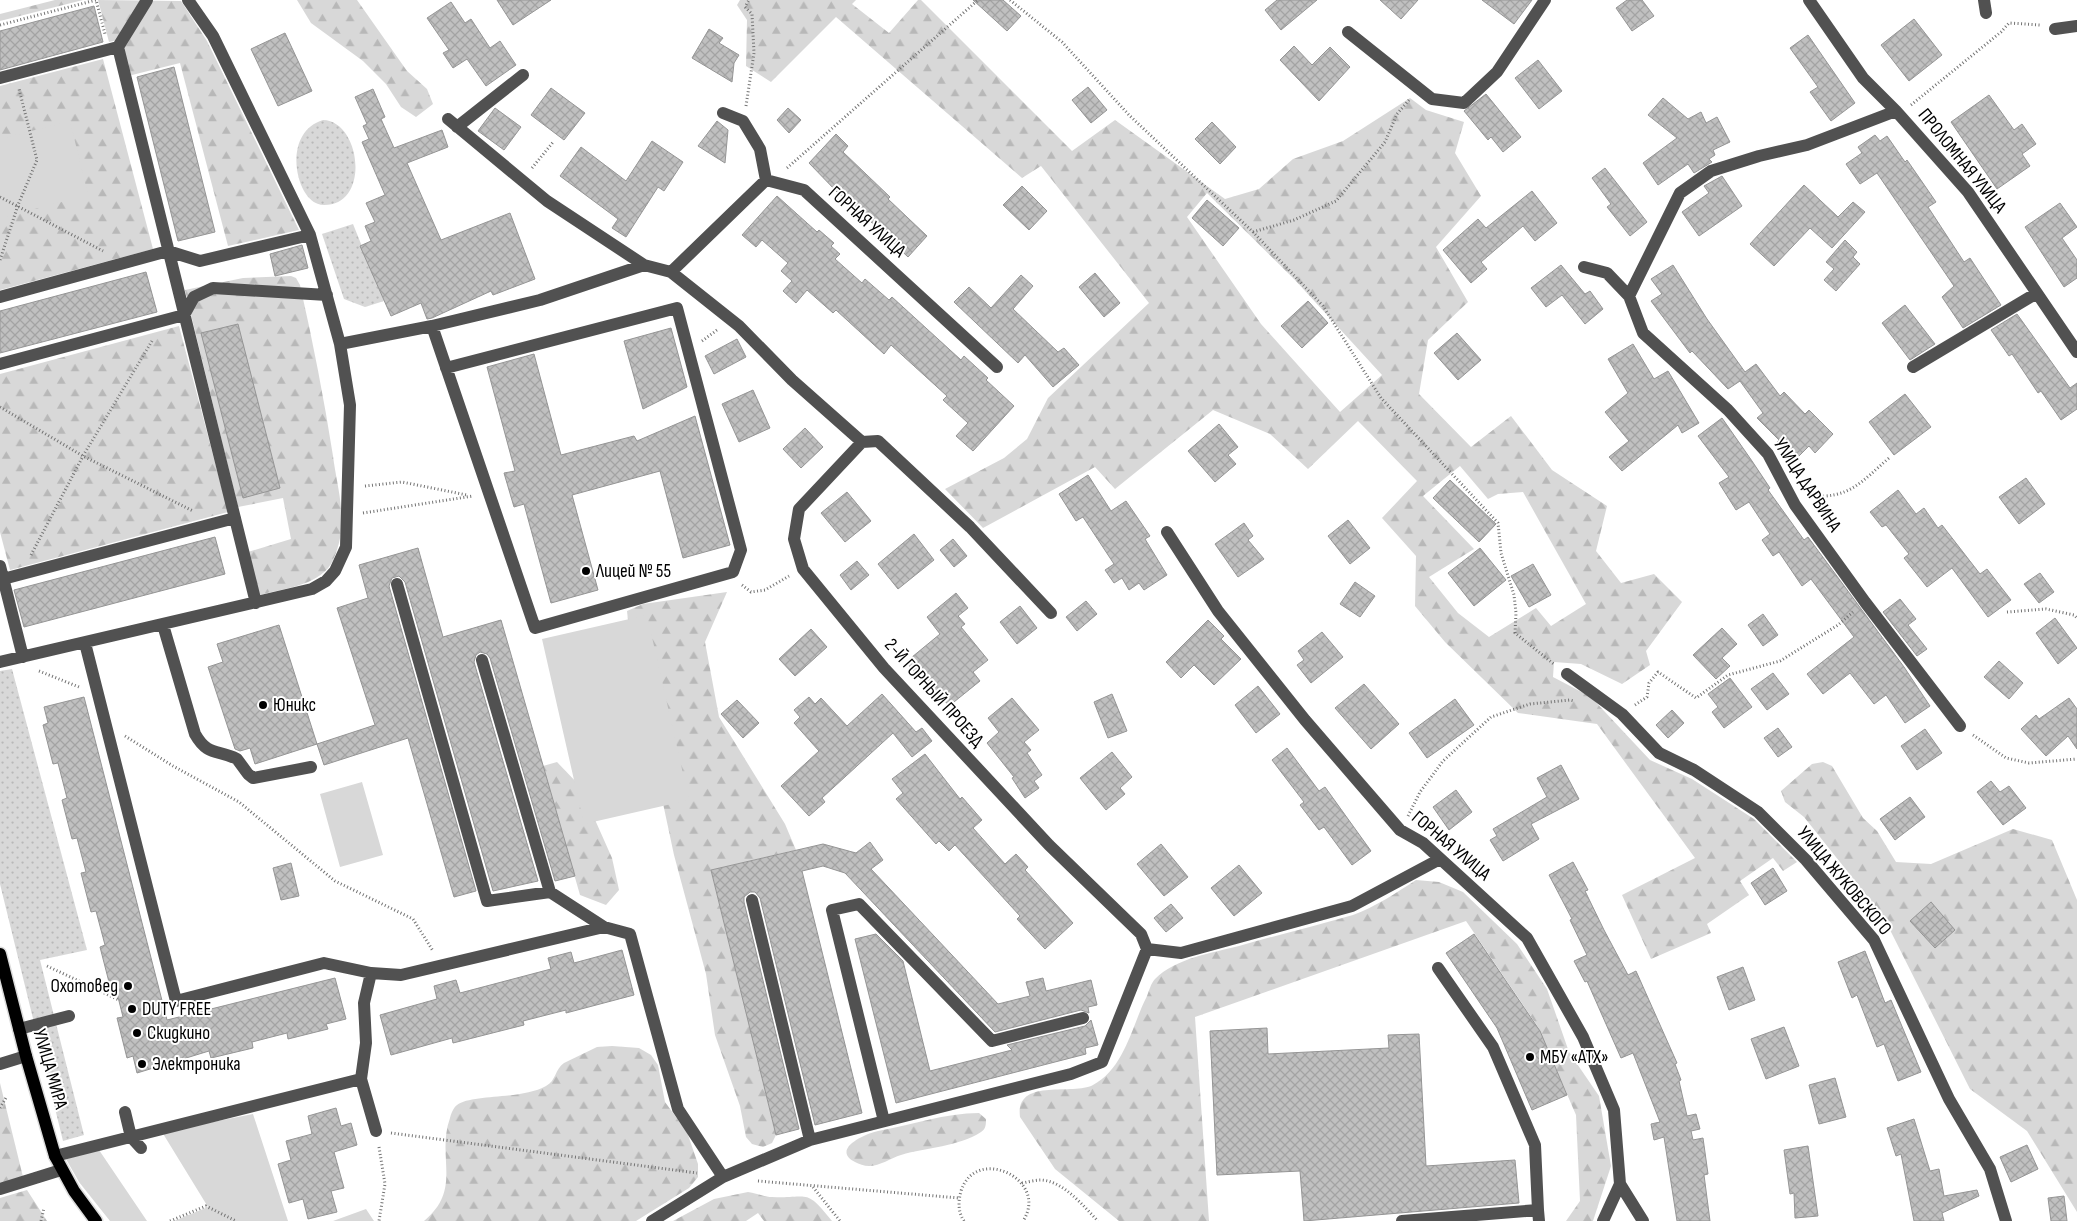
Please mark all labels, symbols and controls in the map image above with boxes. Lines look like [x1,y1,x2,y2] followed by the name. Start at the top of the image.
[1913,104,2012,219] street label: ПРОЛОМНАЯ УЛИЦА
[824,181,911,263] street label: ГОРНАЯ УЛИЦА
[1768,434,1846,537] street label: УЛИЦА ДАРВИНА
[595,560,671,583] place label: Лицей № 55
[580,565,592,577] marker: Лицей № 55
[879,634,989,752] street label: 2-Й ГОРНЫЙ ПРОЕЗД
[273,694,316,717] place label: Юникс
[257,699,269,711] marker: Юникс
[1407,806,1496,886] street label: ГОРНАЯ УЛИЦА
[1792,822,1896,940] street label: УЛИЦА ЖУКОВСКОГО
[50,975,118,998] place label: Охотовед
[122,980,134,992] marker: Охотовед
[142,998,211,1021] place label: DUTY FREE
[126,1003,138,1015] marker: DUTY FREE
[147,1022,210,1045] place label: Скидкино
[28,1026,73,1113] street label: УЛИЦА МИРА
[131,1027,143,1039] marker: Скидкино
[1540,1046,1608,1069] place label: МБУ «АТХ»
[1524,1051,1536,1063] marker: МБУ «АТХ»
[152,1053,241,1076] place label: Электроника
[136,1058,148,1070] marker: Электроника

